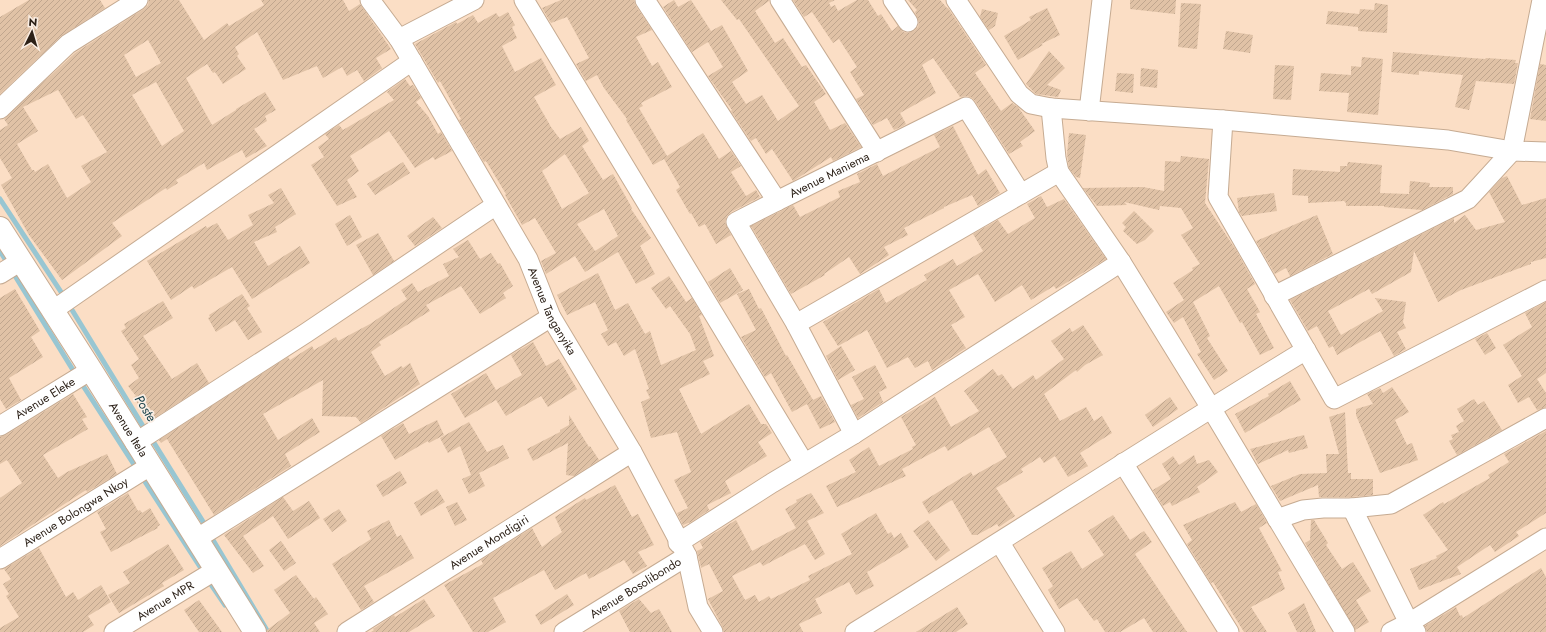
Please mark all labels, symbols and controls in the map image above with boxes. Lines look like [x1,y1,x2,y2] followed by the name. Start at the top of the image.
[12,12,52,52] north arrow
[28,14,38,30] text: N
[786,147,873,202] street label: Avenue Maniema
[523,264,581,359] street label: Avenue Tanganyika
[12,373,79,424] street label: Avenue Eleke
[130,391,161,426] water label: Poste
[104,399,152,461] street label: Avenue Itela
[20,472,132,551] street label: Avenue Bolongwa Nkoy
[446,510,532,574] street label: Avenue Mondigiri
[586,552,685,623] street label: Avenue Bosolibondo
[133,576,198,625] street label: Avenue MPR

